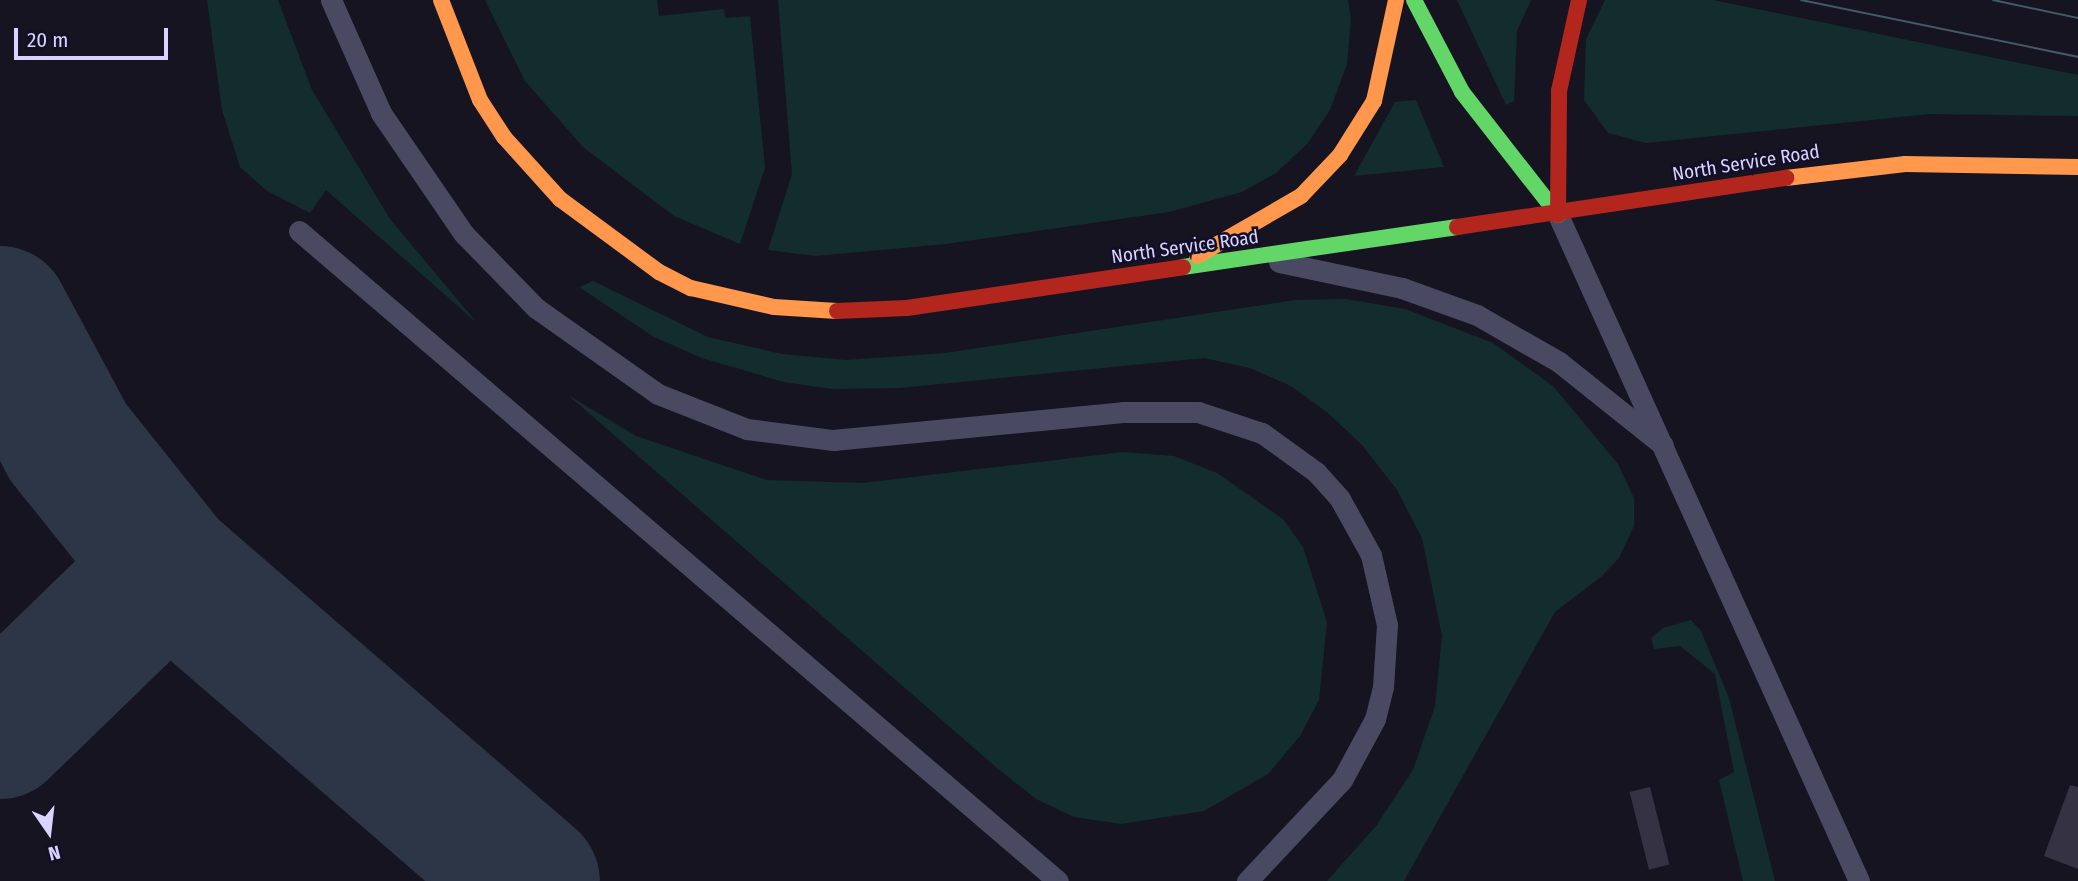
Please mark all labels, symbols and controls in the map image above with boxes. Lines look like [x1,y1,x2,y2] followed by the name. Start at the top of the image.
[18,14,172,58] scale bar
[27,27,68,53] text: 20 m
[1671,140,1821,186] street label: North Service Road
[1110,225,1260,269] street label: North Service Road
[14,797,84,867] north arrow
[46,840,63,865] text: N

